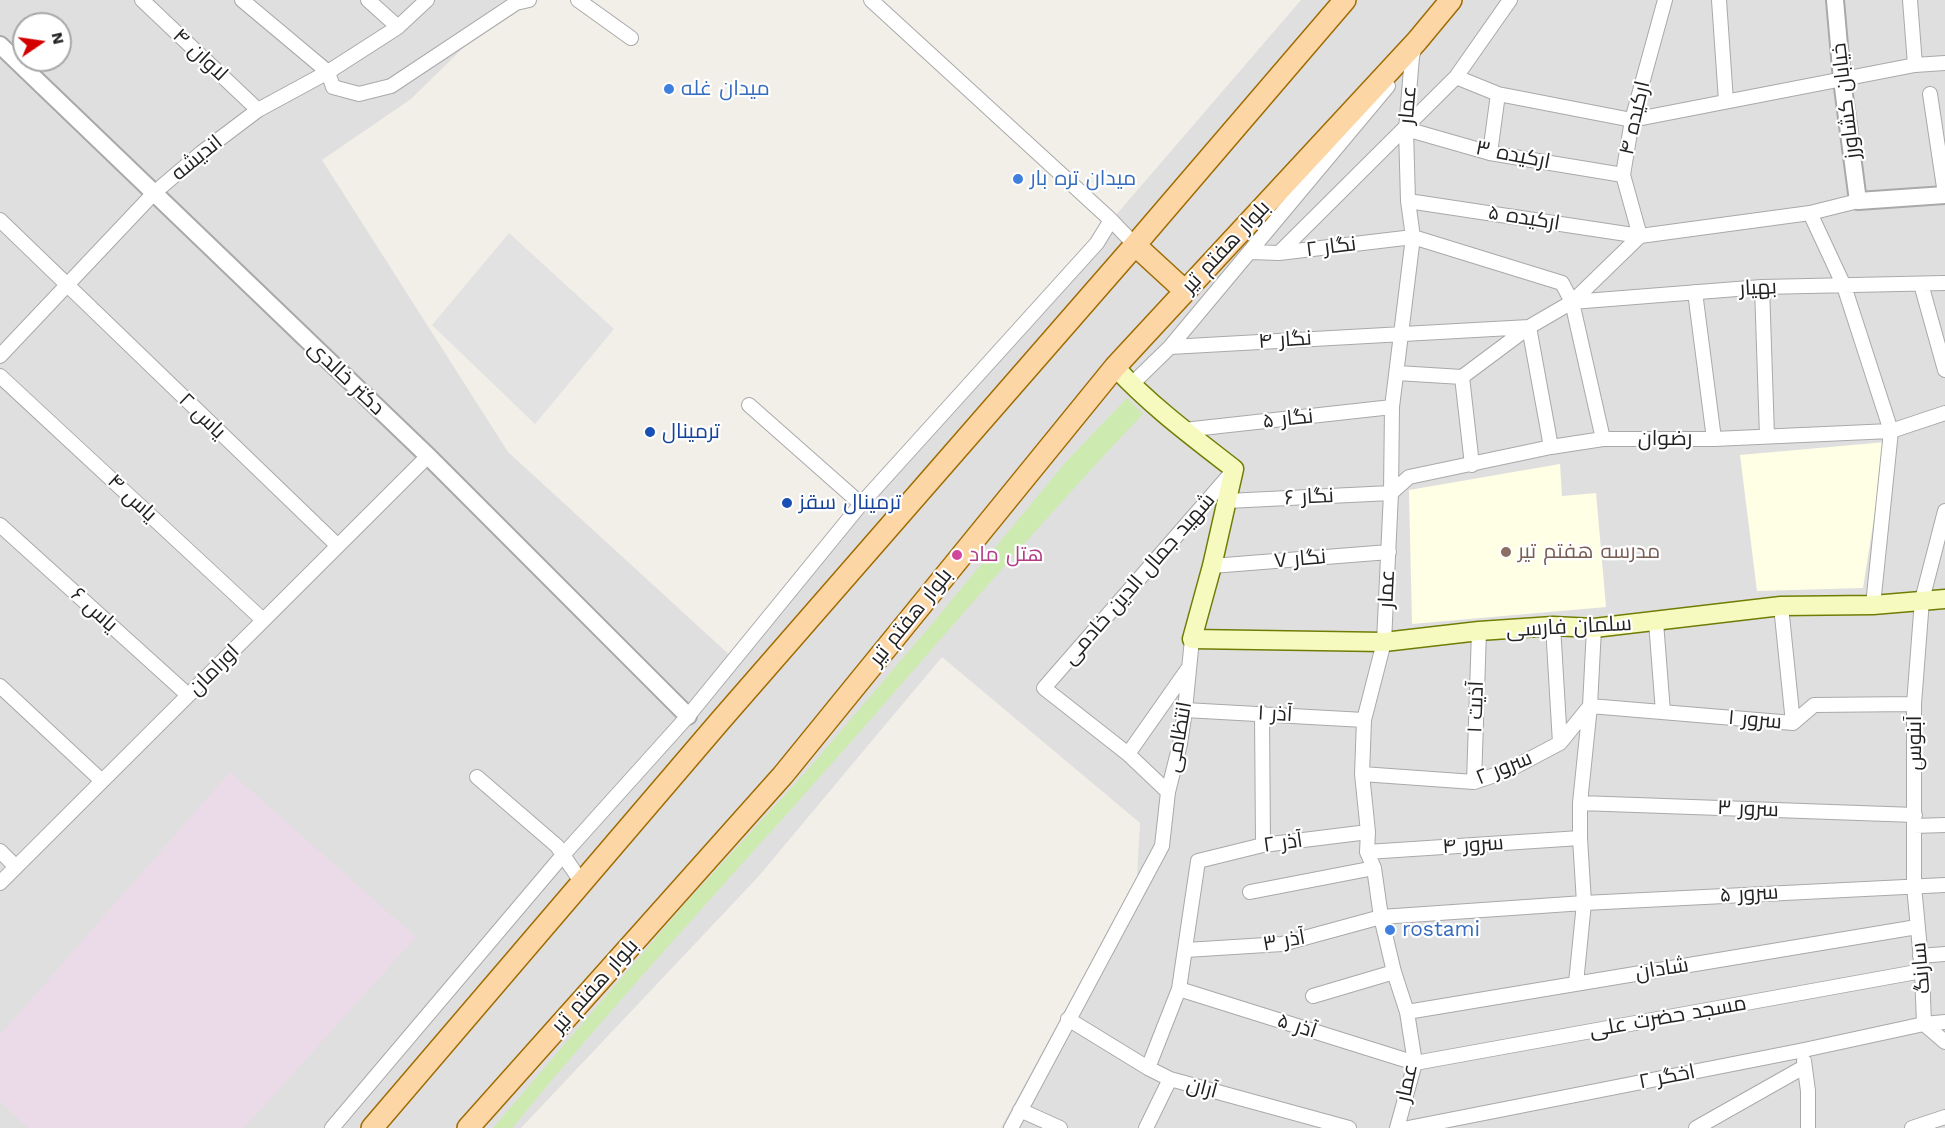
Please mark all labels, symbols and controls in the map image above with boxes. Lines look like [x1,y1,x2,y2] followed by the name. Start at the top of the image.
[12,12,72,72] north arrow
[167,23,233,87] street label: لاوان ۴
[47,30,69,46] text: N
[1826,41,1866,161] street label: خیابان کشاورز
[681,76,770,102] place label: میدان غله
[1614,79,1656,157] street label: ارکیده ۴
[662,82,676,96] marker: میدان غله
[1394,85,1422,125] street label: عمار
[166,130,228,186] street label: اندیشه
[1474,135,1552,175] street label: ارکیده ۳
[1030,166,1136,192] place label: میدان تره بار
[1011,172,1025,186] marker: میدان تره بار
[1177,195,1275,299] street label: بلوار هفتم تیر
[1486,200,1562,236] street label: ارکیده ۵
[1304,231,1358,263] street label: نگار ۲
[1739,274,1777,302] street label: بهیار
[1258,326,1312,354] street label: نگار ۴
[303,335,389,421] street label: دکتر خالدی
[173,388,231,444] street label: یاس ۲
[1261,404,1315,434] street label: نگار ۵
[662,419,720,445] place label: ترمینال
[643,425,657,439] marker: ترمینال
[1638,426,1692,452] street label: رضوان
[102,469,162,527] street label: یاس ۴
[1284,483,1334,511] street label: نگار ۶
[1058,488,1220,670] street label: شهید جمال الدین خادمی
[799,490,901,516] place label: ترمینال سقز
[780,496,794,510] marker: ترمینال سقز
[1518,539,1660,565] place label: مدرسه هفتم تیر
[969,542,1044,568] place label: هتل ماد
[1273,544,1327,574] street label: نگار ۷
[1499,545,1513,559] marker: مدرسه هفتم تیر
[950,548,964,562] marker: هتل ماد
[864,563,958,671] street label: بلوار هفتم تیر
[1373,569,1401,609] street label: عمار
[65,582,123,638] street label: یاس ۶
[1506,611,1632,643] street label: سلمان فارسی
[183,639,245,701] street label: اورامان
[1462,680,1490,734] street label: آذیت ۱
[1160,700,1198,774] street label: انتظامی
[1257,701,1293,727] street label: آذر ۱
[1727,705,1783,735] street label: سرور ۱
[1902,716,1928,770] street label: آبنوس
[1472,745,1536,791] street label: سرور ۲
[1717,795,1779,823] street label: سرور ۳
[1262,828,1304,858] street label: آذر ۲
[1442,830,1504,860] street label: سرور ۴
[1719,880,1779,908] street label: سرور ۵
[1402,917,1480,943] place label: rostami
[1383,923,1397,937] marker: rostami
[1261,925,1307,957] street label: آذر ۳
[546,934,644,1038] street label: بلوار هفتم تیر
[1906,941,1936,995] street label: سارنگ
[1634,952,1690,986] street label: شادان
[1588,991,1748,1043] street label: مسجد حضرت علی
[1274,1008,1320,1044] street label: آذر ۵
[1637,1059,1697,1095] street label: اخگر ۲
[1391,1062,1423,1104] street label: عمار
[1184,1072,1220,1104] street label: آران

